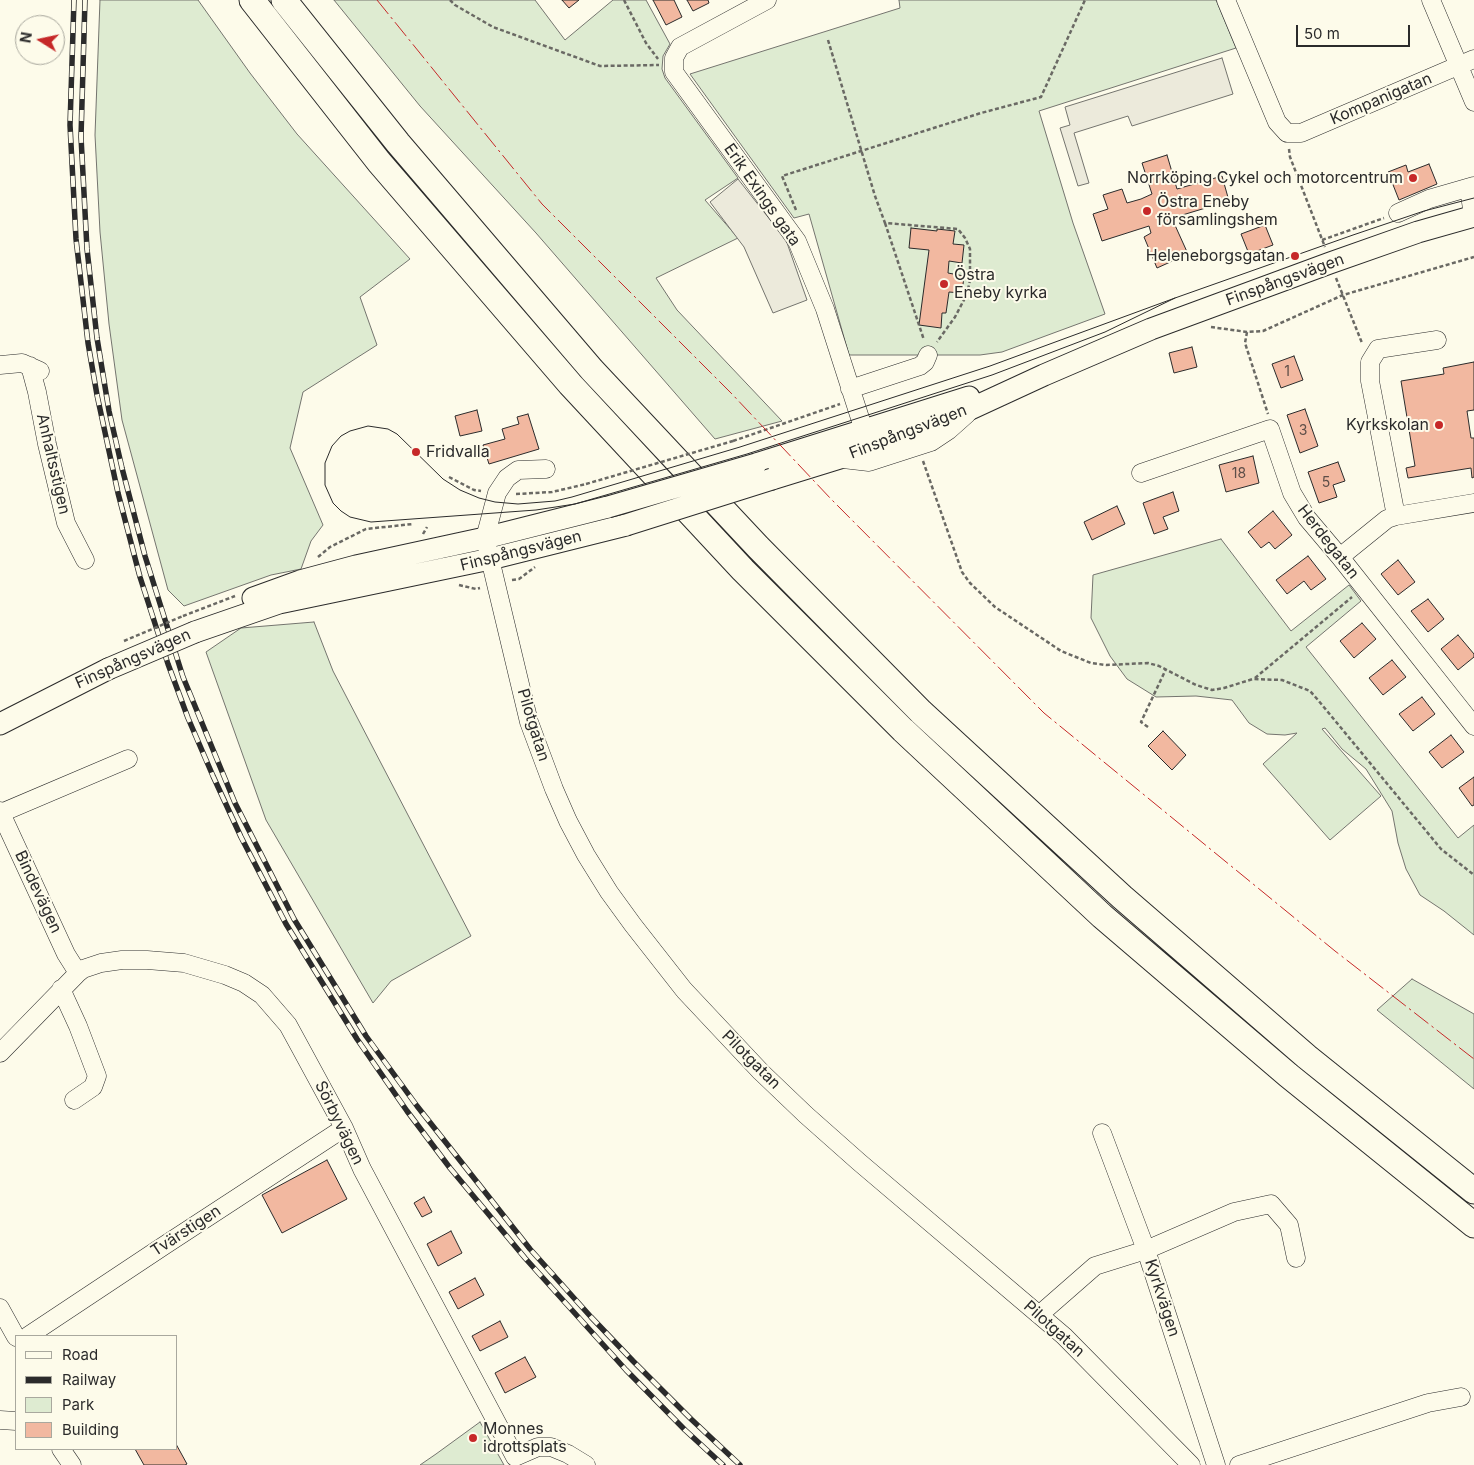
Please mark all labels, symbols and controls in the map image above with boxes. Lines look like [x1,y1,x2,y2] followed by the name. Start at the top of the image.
[15,15,65,65] north arrow
[1299,15,1413,47] scale bar
[1304,24,1340,43] text: 50 m
[16,31,35,44] text: N
[1327,69,1435,129] street label: Kompanigatan
[720,140,804,250] street label: Erik Exings gata
[1127,168,1403,188] place label: Norrköping Cykel och motorcentrum
[1407,172,1419,184] marker: Norrköping Cykel och motorcentrum
[1157,192,1278,230] place label: Östra Eneby församlingshem
[1141,205,1153,217] marker: Östra Eneby församlingshem
[1146,246,1285,266] place label: Heleneborgsgatan
[1223,250,1347,310] street label: Finspångsvägen
[1289,250,1301,262] marker: Heleneborgsgatan
[954,265,1047,303] place label: Östra Eneby kyrka
[938,278,950,290] marker: Östra Eneby kyrka
[1284,364,1290,380] house number: 1
[847,401,969,463] street label: Finspångsvägen
[32,412,74,516] street label: Anhaltsstigen
[1346,415,1429,435] place label: Kyrkskolan
[1433,419,1445,431] marker: Kyrkskolan
[1299,423,1307,439] house number: 3
[426,442,490,462] place label: Fridvalla
[410,446,422,458] marker: Fridvalla
[1232,466,1246,482] house number: 18
[1322,475,1330,491] house number: 5
[1293,501,1363,583] street label: Herdegatan
[458,527,584,575] street label: Finspångsvägen
[72,625,194,693] street label: Finspångsvägen
[513,686,553,764] street label: Pilotgatan
[10,848,66,936] street label: Bindevägen
[718,1027,784,1093] street label: Pilotgatan
[310,1078,368,1168] street label: Sörbyvägen
[147,1201,225,1261] street label: Tvärstigen
[1140,1257,1184,1339] street label: Kyrkvägen
[1020,1297,1088,1361] street label: Pilotgatan
[15,1335,178,1450] legend
[62,1345,98,1364] text: Road
[62,1370,116,1389] text: Railway
[62,1395,94,1414] text: Park
[483,1419,567,1457] place label: Monnes idrottsplats
[62,1420,119,1439] text: Building
[467,1432,479,1444] marker: Monnes idrottsplats

